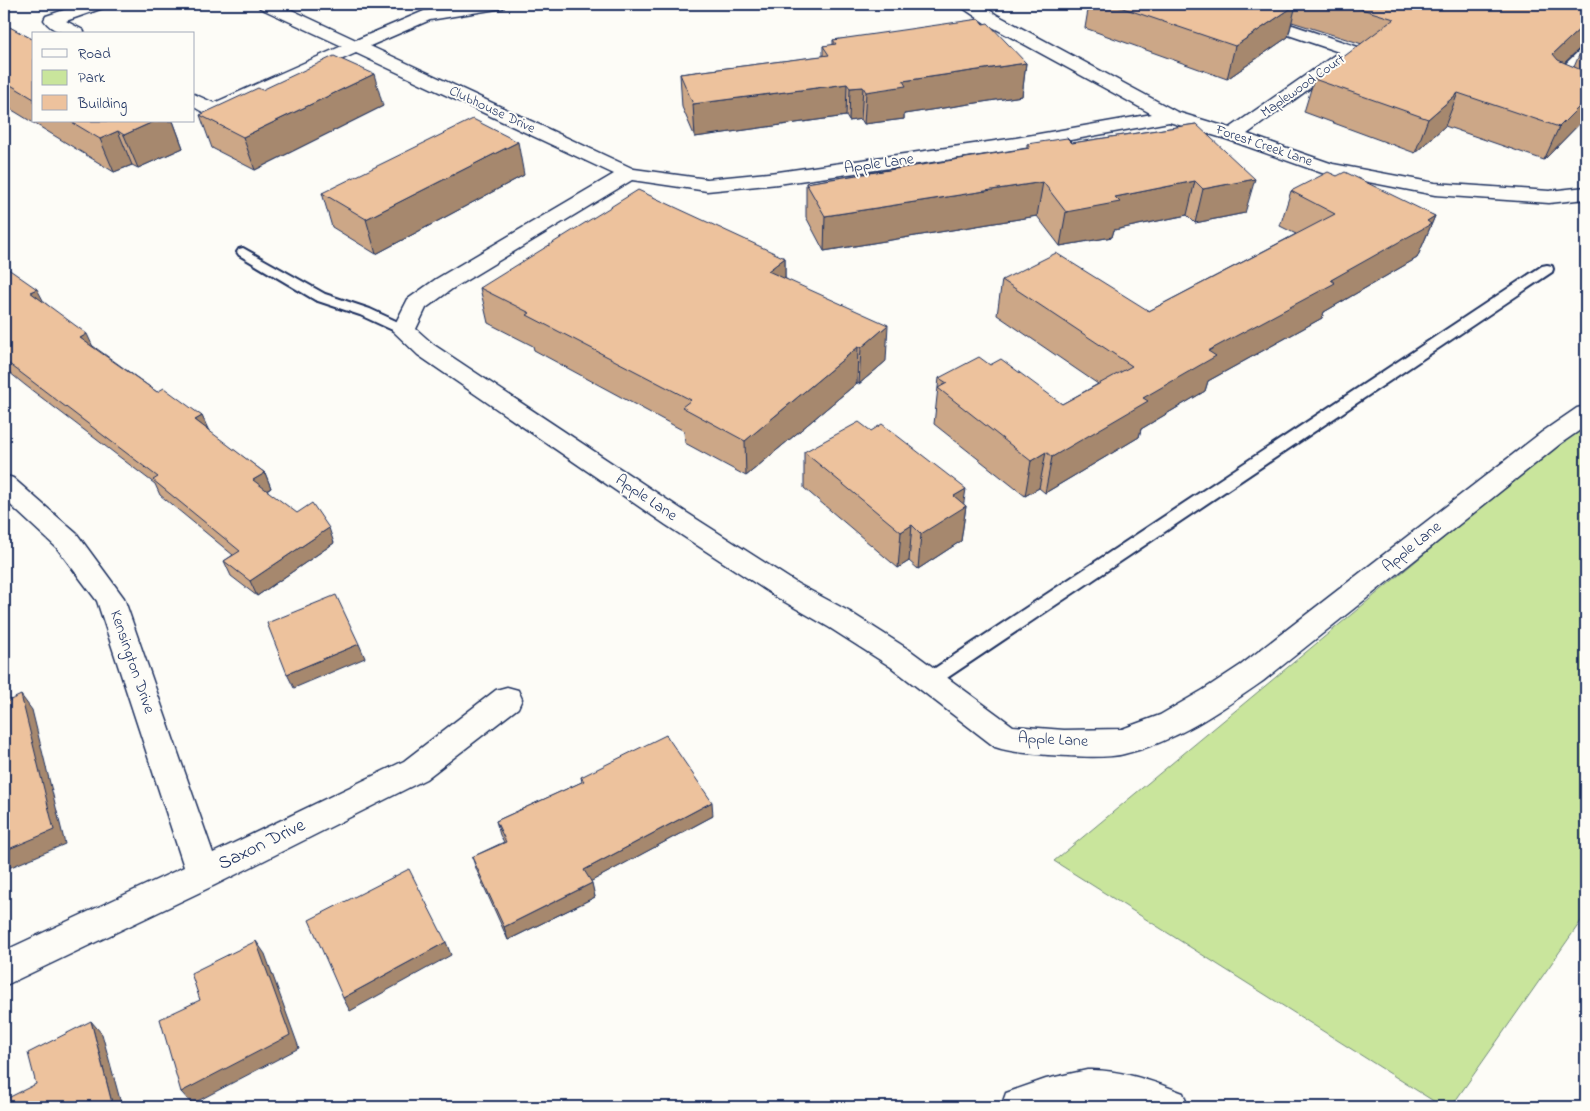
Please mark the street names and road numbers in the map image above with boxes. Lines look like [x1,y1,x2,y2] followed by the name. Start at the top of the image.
[1256,49,1350,123] street label: Maplewood Court
[445,81,539,139] street label: Clubhouse Drive
[1212,119,1316,173] street label: Forest Creek Lane
[843,147,916,181] street label: Apple Lane
[610,468,683,528] street label: Apple Lane
[1377,515,1447,578] street label: Apple Lane
[103,607,161,718] street label: Kensington Drive
[1017,726,1090,754] street label: Apple Lane
[214,812,311,878] street label: Saxon Drive

